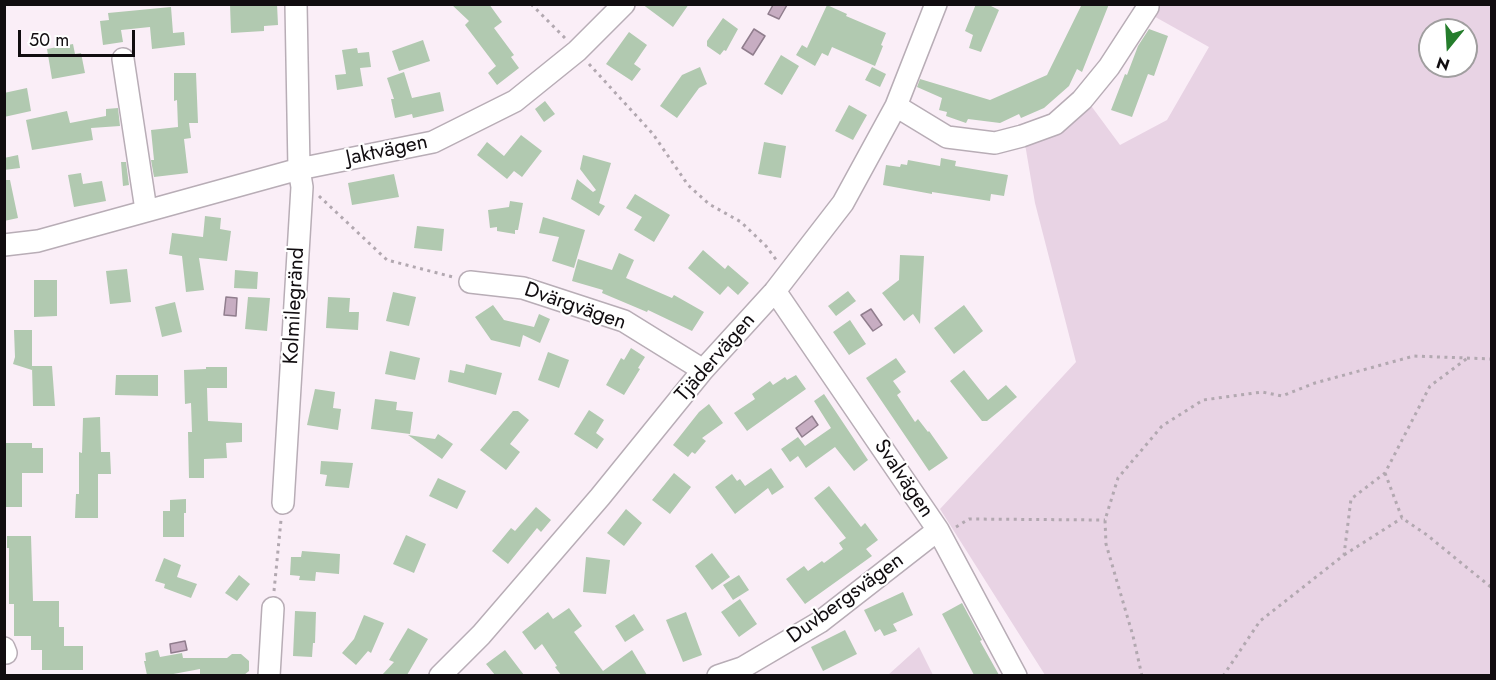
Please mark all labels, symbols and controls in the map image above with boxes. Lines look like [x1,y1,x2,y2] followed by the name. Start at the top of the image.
[21,18,138,56] scale bar
[1418,18,1478,78] north arrow
[29,27,69,53] text: 50 m
[1433,51,1453,77] text: N
[344,130,430,172] street label: Jaktvägen
[279,247,311,365] street label: Kolmilegränd
[521,278,629,336] street label: Dvärgvägen
[671,309,761,407] street label: Tjädervägen
[868,435,938,523] street label: Svalvägen
[783,548,909,650] street label: Duvbergsvägen

